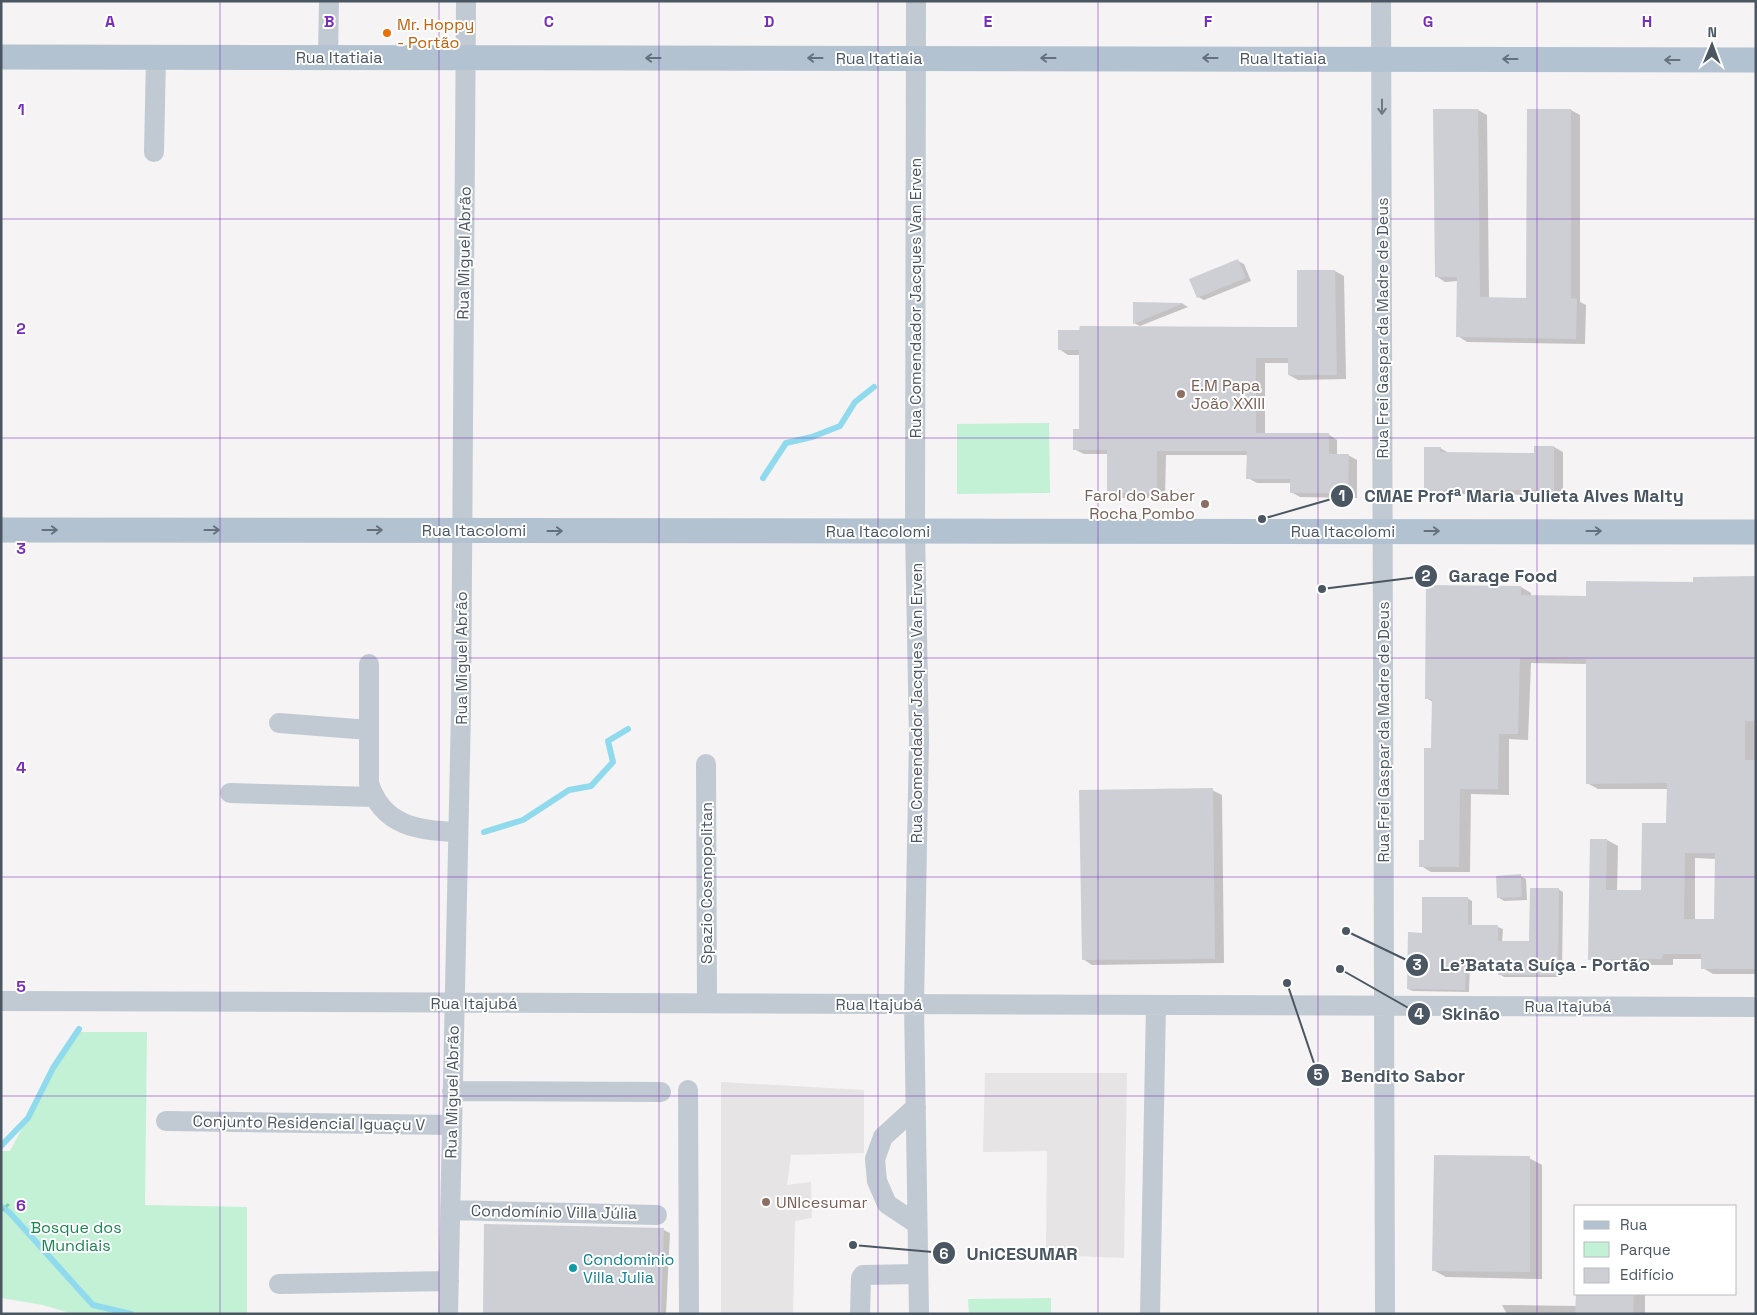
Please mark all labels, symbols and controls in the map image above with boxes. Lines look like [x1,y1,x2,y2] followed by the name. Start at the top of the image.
[105,11,115,32] text: A
[324,11,334,32] text: B
[544,11,554,32] text: C
[764,11,774,32] text: D
[984,11,993,32] text: E
[1204,11,1213,32] text: F
[1423,11,1433,32] text: G
[1642,11,1652,32] text: H
[397,14,474,53] place label: Mr. Hoppy - Portão
[1687,20,1737,70] north arrow
[1707,23,1717,41] text: N
[381,27,393,39] marker: Mr. Hoppy - Portão
[296,47,382,68] street label: Rua Itatiaia
[836,48,922,69] street label: Rua Itatiaia
[1240,48,1326,69] street label: Rua Itatiaia
[645,53,661,63] one-way arrow
[807,53,824,63] one-way arrow
[1040,53,1056,63] one-way arrow
[1202,53,1218,63] one-way arrow
[1502,54,1518,64] one-way arrow
[1664,55,1680,64] one-way arrow
[1377,98,1387,115] one-way arrow
[17,99,25,120] text: 1
[905,158,926,438] street label: Rua Comendador Jacques Van Erven
[452,186,476,320] street label: Rua Miguel Abrão
[1372,197,1393,459] street label: Rua Frei Gaspar da Madre de Deus
[16,318,26,339] text: 2
[1191,375,1265,414] place label: E.M Papa João XXIII
[1175,388,1187,400] marker: E.M Papa João XXIII
[1329,479,1694,512] callout: CMAE Profª Maria Julieta Alves Malty
[1364,484,1684,507] text: CMAE Profª Maria Julieta Alves Malty
[1085,485,1195,524] place label: Farol do Saber Rocha Pombo
[1339,486,1345,505] text: 1
[1199,498,1211,510] marker: Farol do Saber Rocha Pombo
[422,520,526,541] street label: Rua Itacolomi
[826,521,930,542] street label: Rua Itacolomi
[1291,521,1395,542] street label: Rua Itacolomi
[42,525,58,535] one-way arrow
[204,525,220,535] one-way arrow
[366,525,383,535] one-way arrow
[546,526,563,536] one-way arrow
[1423,526,1439,536] one-way arrow
[1586,526,1602,536] one-way arrow
[16,538,26,559] text: 3
[1414,559,1568,592] callout: Garage Food
[906,563,927,843] street label: Rua Comendador Jacques Van Erven
[1449,564,1557,587] text: Garage Food
[1422,566,1431,585] text: 2
[451,591,472,725] street label: Rua Miguel Abrão
[1373,601,1394,863] street label: Rua Frei Gaspar da Madre de Deus
[16,757,26,778] text: 4
[696,802,717,964] street label: Spazio Cosmopolitan
[1404,949,1660,982] callout: Le'Batata Suíça - Portão
[1440,953,1650,976] text: Le'Batata Suíça - Portão
[1412,955,1422,974] text: 3
[16,976,26,997] text: 5
[431,993,517,1014] street label: Rua Itajubá
[836,994,922,1015] street label: Rua Itajubá
[1525,996,1611,1017] street label: Rua Itajubá
[1407,997,1510,1030] callout: Skinão
[1442,1002,1500,1025] text: Skinão
[1414,1004,1424,1023] text: 4
[440,1025,464,1159] street label: Rua Miguel Abrão
[1306,1059,1475,1092] callout: Bendito Sabor
[1341,1064,1465,1087] text: Bendito Sabor
[1313,1065,1323,1084] text: 5
[192,1110,426,1136] street label: Conjunto Residencial Iguaçu V
[776,1192,867,1213] place label: UNIcesumar
[16,1195,26,1216] text: 6
[760,1196,772,1208] marker: UNIcesumar
[471,1200,637,1224] street label: Condomínio Villa Júlia
[1574,1205,1737,1295] legend
[1620,1215,1648,1234] text: Rua
[30,1217,122,1256] park label: Bosque dos Mundiais
[932,1237,1088,1270] callout: UniCESUMAR
[1620,1240,1671,1259] text: Parque
[966,1242,1078,1265] text: UniCESUMAR
[939,1244,949,1263] text: 6
[583,1249,674,1288] place label: Condominio Villa Julia
[567,1262,579,1274] marker: Condominio Villa Julia
[1620,1265,1674,1284] text: Edifício

